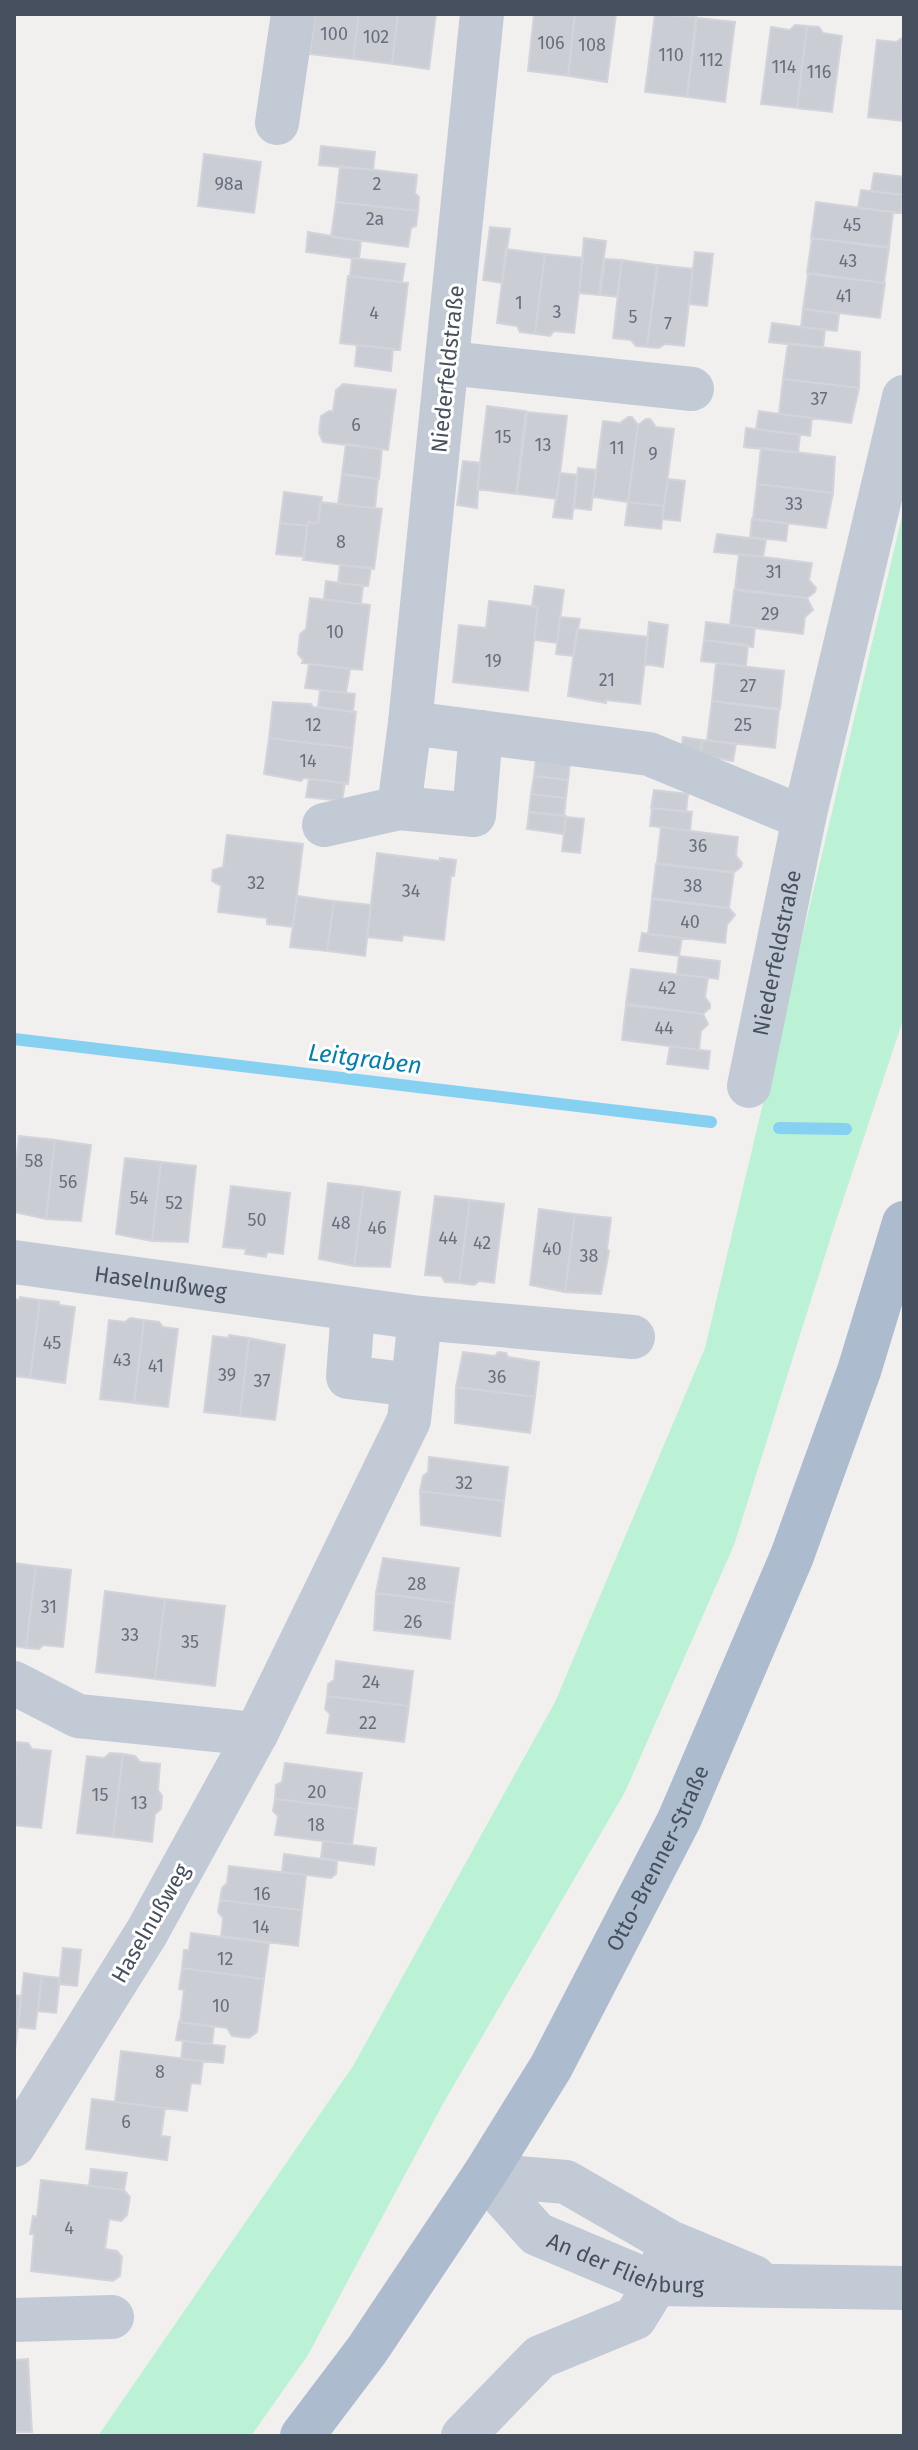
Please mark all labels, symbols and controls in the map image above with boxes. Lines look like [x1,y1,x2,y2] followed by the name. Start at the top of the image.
[320,23,348,45] house number: 100
[363,26,389,48] house number: 102
[537,32,565,54] house number: 106
[578,34,606,56] house number: 108
[658,44,684,66] house number: 110
[699,49,723,71] house number: 112
[772,56,797,78] house number: 114
[807,61,831,83] house number: 116
[214,173,244,195] house number: 98a
[373,173,382,195] house number: 2
[366,208,384,230] house number: 2a
[843,214,861,236] house number: 45
[839,250,857,272] house number: 43
[425,284,470,454] street label: Niederfeldstraße
[836,285,852,307] house number: 41
[515,292,523,314] house number: 1
[553,301,561,323] house number: 3
[369,302,379,324] house number: 4
[628,306,638,328] house number: 5
[664,313,672,335] house number: 7
[811,388,827,410] house number: 37
[351,414,361,436] house number: 6
[495,426,511,448] house number: 15
[535,434,551,456] house number: 13
[609,437,625,459] house number: 11
[648,443,658,465] house number: 9
[785,493,803,515] house number: 33
[336,531,346,553] house number: 8
[766,561,782,583] house number: 31
[761,603,779,625] house number: 29
[326,621,344,643] house number: 10
[484,650,502,672] house number: 19
[599,669,615,691] house number: 21
[740,675,756,697] house number: 27
[305,714,321,736] house number: 12
[734,714,752,736] house number: 25
[299,750,317,772] house number: 14
[689,835,707,857] house number: 36
[747,868,807,1038] street label: Niederfeldstraße
[247,872,265,894] house number: 32
[684,875,703,897] house number: 38
[402,880,421,902] house number: 34
[680,911,700,933] house number: 40
[658,977,676,999] house number: 42
[654,1017,674,1039] house number: 44
[306,1038,424,1080] water label: Leitgraben
[25,1150,44,1172] house number: 58
[59,1171,77,1193] house number: 56
[130,1187,149,1209] house number: 54
[165,1192,183,1214] house number: 52
[247,1209,267,1231] house number: 50
[331,1212,351,1234] house number: 48
[367,1217,387,1239] house number: 46
[438,1227,458,1249] house number: 44
[473,1232,491,1254] house number: 42
[542,1238,562,1260] house number: 40
[580,1245,599,1267] house number: 38
[93,1260,229,1305] street label: Haselnußweg
[43,1332,61,1354] house number: 45
[113,1349,131,1371] house number: 43
[148,1355,164,1377] house number: 41
[218,1364,236,1386] house number: 39
[488,1366,506,1388] house number: 36
[254,1370,270,1392] house number: 37
[455,1472,473,1494] house number: 32
[408,1573,426,1595] house number: 28
[41,1596,57,1618] house number: 31
[404,1611,422,1633] house number: 26
[121,1624,139,1646] house number: 33
[181,1631,199,1653] house number: 35
[362,1671,380,1693] house number: 24
[359,1712,377,1734] house number: 22
[600,1761,715,1956] street label: Otto-Brenner-Straße
[308,1781,326,1803] house number: 20
[92,1784,108,1806] house number: 15
[131,1792,147,1814] house number: 13
[307,1814,325,1836] house number: 18
[105,1858,196,1988] street label: Haselnußweg
[253,1883,271,1905] house number: 16
[252,1916,270,1938] house number: 14
[217,1948,233,1970] house number: 12
[212,1995,230,2017] house number: 10
[155,2061,165,2083] house number: 8
[121,2111,131,2133] house number: 6
[64,2217,74,2239] house number: 4
[543,2227,705,2299] street label: An der Fliehburg

